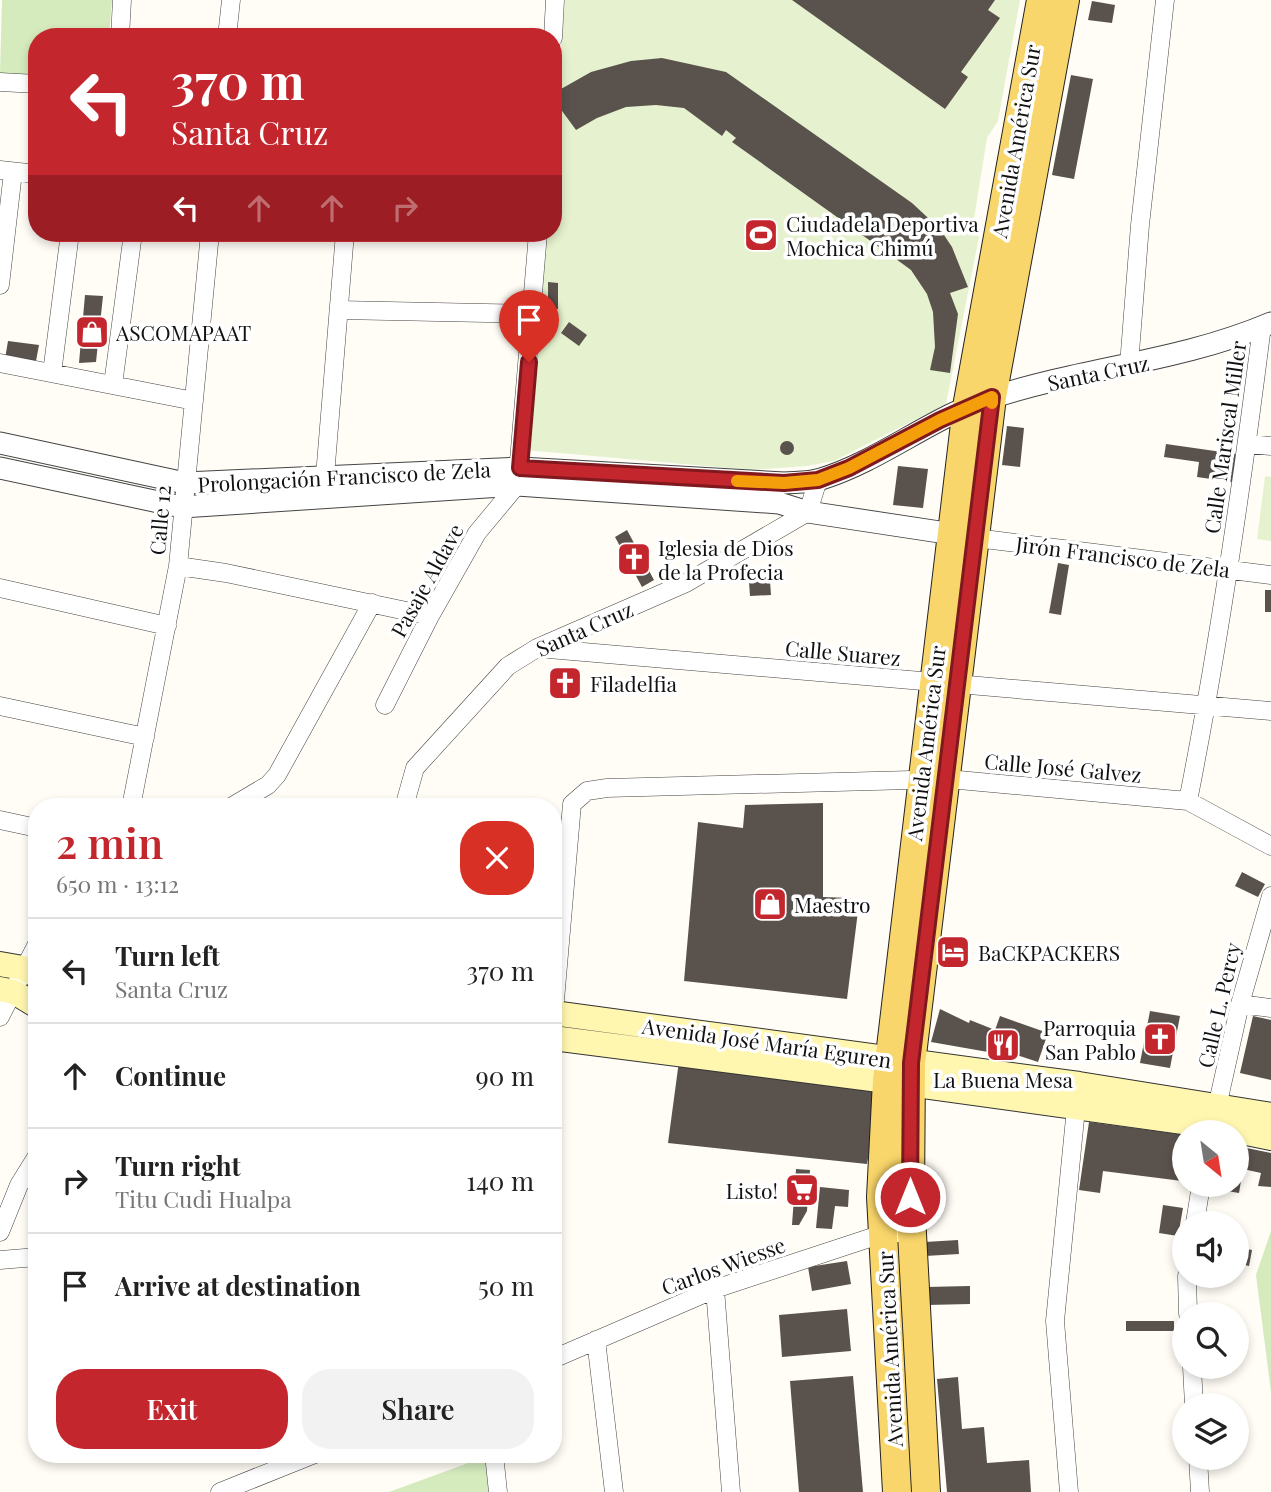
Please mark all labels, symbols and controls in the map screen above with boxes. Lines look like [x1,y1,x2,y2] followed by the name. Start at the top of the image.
[984,41,1046,241] street label: Avenida América Sur
[171,47,305,112] text: 370 m
[56,56,147,147] icon: left
[171,110,328,153] text: Santa Cruz
[167,189,205,227] icon: left
[240,189,278,227] icon: ahead
[313,189,351,227] icon: ahead
[386,189,424,227] icon: right
[786,209,979,261] place label: Ciudadela Deportiva Mochica Chimú
[742,216,780,254] sports icon: Ciudadela Deportiva Mochica Chimú
[499,290,559,362] pin
[510,301,548,339] icon: arrive
[73,313,111,351] shop icon: ASCOMAPAAT
[115,318,251,346] place label: ASCOMAPAAT
[1197,338,1251,535] street label: Calle Mariscal Miller
[1045,348,1151,396] street label: Santa Cruz
[197,454,492,498] street label: Prolongación Francisco de Zela
[142,484,176,556] street label: Calle 12
[383,518,469,642] street label: Pasaje Aldave
[1013,529,1232,583] street label: Jirón Francisco de Zela
[658,533,794,585] place label: Iglesia de Dios de la Profecia
[615,540,653,578] church icon: Iglesia de Dios de la Profecia
[531,594,637,662] street label: Santa Cruz
[784,633,902,671] street label: Calle Suarez
[899,643,951,843] street label: Avenida América Sur
[546,664,584,702] church icon: Filadelfia
[590,669,677,697] place label: Filadelfia
[983,746,1143,788] street label: Calle José Galvez
[56,814,163,870] text: 2 min
[460,821,534,895] button: close
[56,868,179,899] text: 650 m · 13:12
[751,885,789,923] shop icon: Maestro
[794,890,871,918] place label: Maestro
[934,933,972,971] hotel icon: BaCKPACKERS
[115,938,220,973] text: Turn left
[978,938,1120,966] place label: BaCKPACKERS
[1190,939,1246,1070] street label: Calle L. Percy
[56,952,94,990] icon: left
[467,953,534,988] text: 370 m
[115,973,228,1004] text: Santa Cruz
[640,1011,894,1073] street label: Avenida José María Eguren
[1043,1013,1137,1065] place label: Parroquia San Pablo
[1141,1020,1179,1058] church icon: Parroquia San Pablo
[984,1026,1022,1064] restaurant icon: La Buena Mesa
[56,1057,94,1095] icon: ahead
[115,1058,226,1093] text: Continue
[476,1058,534,1093] text: 90 m
[933,1065,1074,1093] place label: La Buena Mesa
[1172,1120,1250,1197] north arrow
[1172,1120,1249,1470] map controls
[115,1148,241,1183] text: Turn right
[873,1160,947,1234] position arrow
[56,1162,94,1200] icon: right
[466,1163,534,1198] text: 140 m
[783,1171,821,1209] supermarket icon: Listo!
[726,1176,778,1204] place label: Listo!
[115,1183,292,1214] text: Titu Cudi Hualpa
[1172,1211,1249,1288] button: sound
[657,1230,789,1300] street label: Carlos Wiesse
[870,1250,908,1449] street label: Avenida América Sur
[56,1267,94,1305] icon: arrive
[115,1268,361,1303] text: Arrive at destination
[478,1268,534,1303] text: 50 m
[1172,1302,1249,1379] button: search
[56,1369,288,1449] button: Exit
[302,1369,534,1449] button: Share
[1172,1393,1249,1470] button: layers

